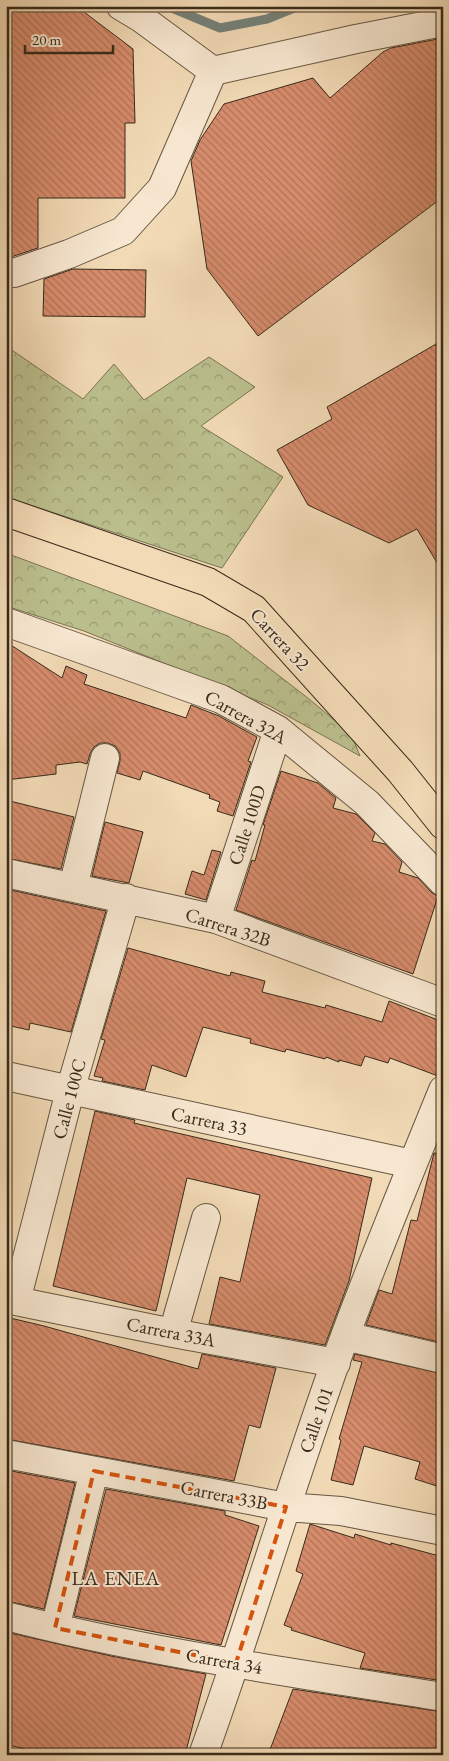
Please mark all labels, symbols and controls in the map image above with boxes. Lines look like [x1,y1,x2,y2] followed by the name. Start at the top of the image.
[25,22,112,54] scale bar
[32,30,61,49] text: 20 m
[245,602,315,676] street label: Carrera 32
[200,684,292,750] street label: Carrera 32A
[222,782,272,868] street label: Calle 100D
[182,901,274,953] street label: Carrera 32B
[46,1056,92,1142] street label: Calle 100C
[169,1101,249,1141] street label: Carrera 33
[124,1311,219,1353] street label: Carrera 33A
[293,1383,339,1457] street label: Calle 101
[178,1474,270,1516] street label: Carrera 33B
[72,1565,160,1591] district label: LA ENEA
[184,1642,265,1680] street label: Carrera 34

